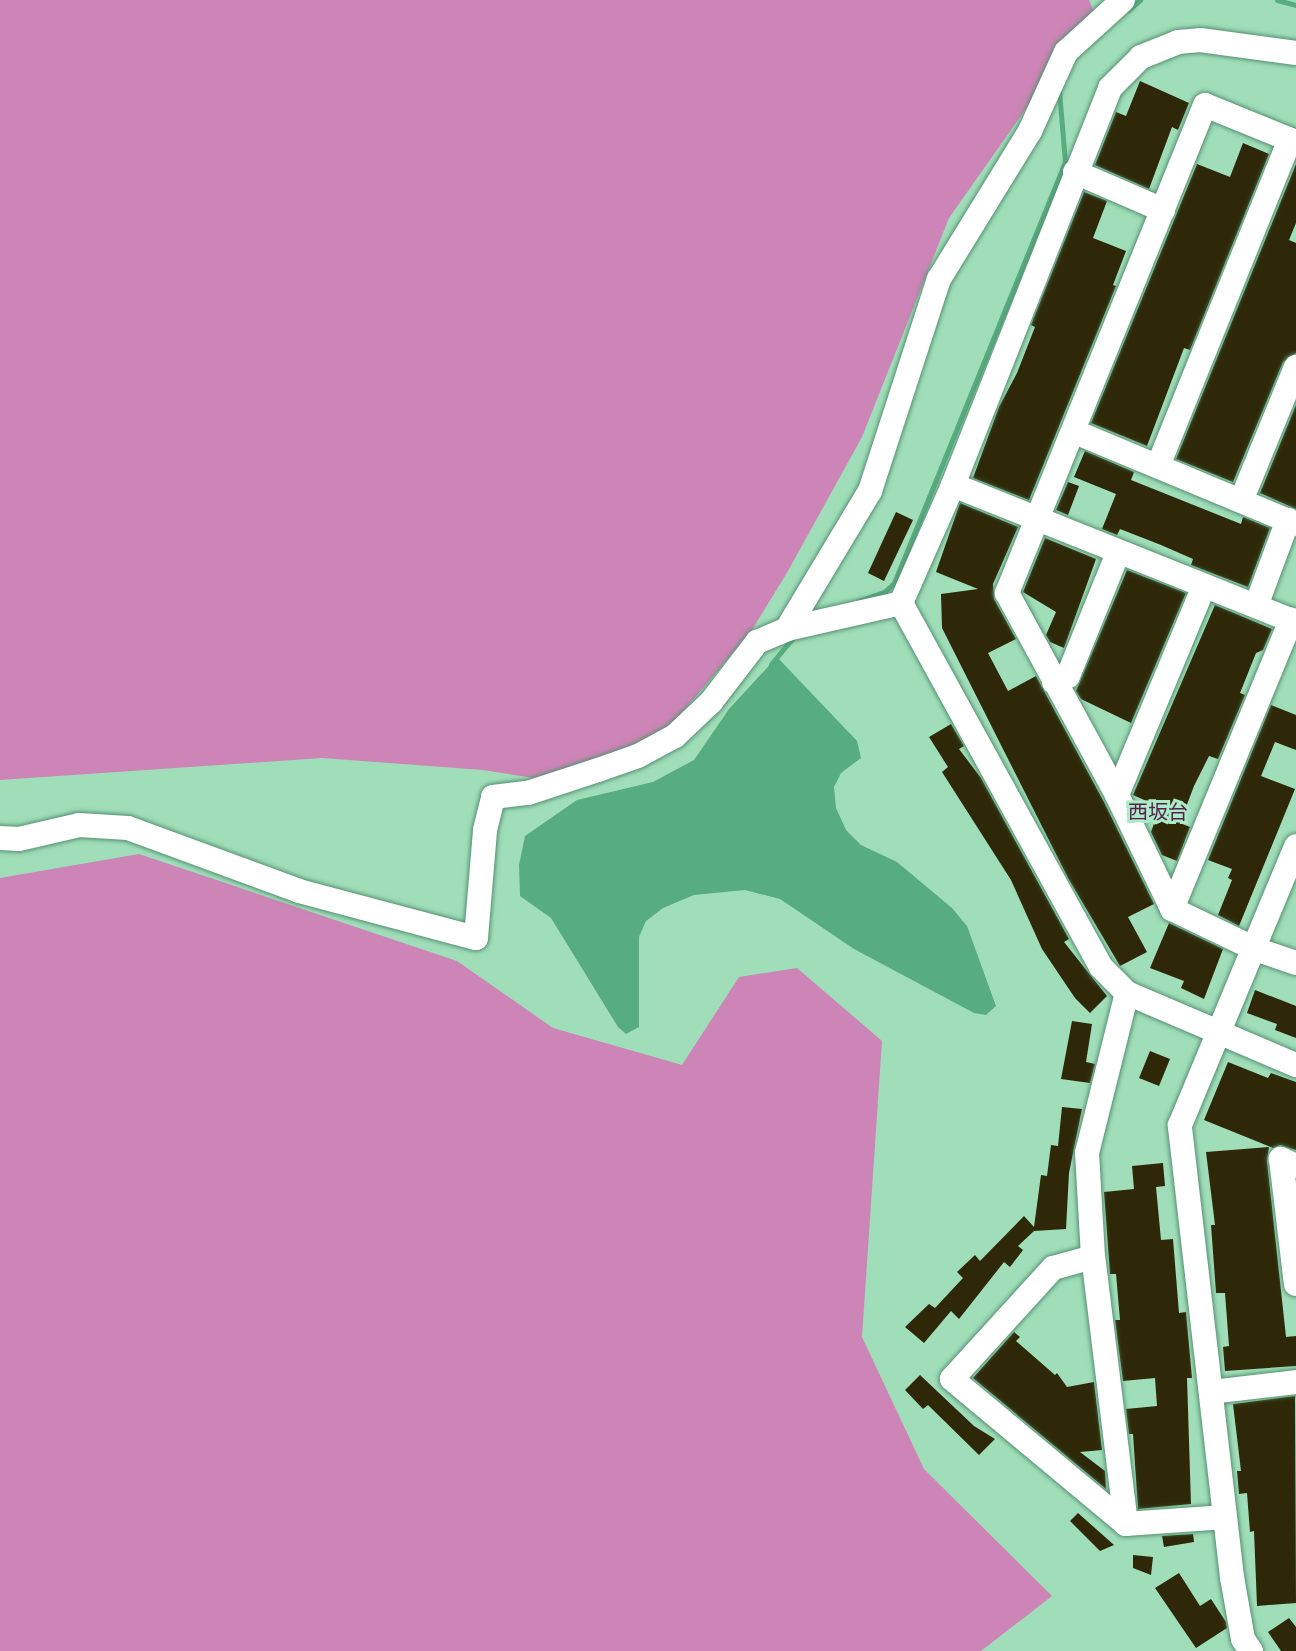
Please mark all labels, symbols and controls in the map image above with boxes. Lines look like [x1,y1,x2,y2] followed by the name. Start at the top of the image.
[1128,801,1188,825] district label: 西坂台

